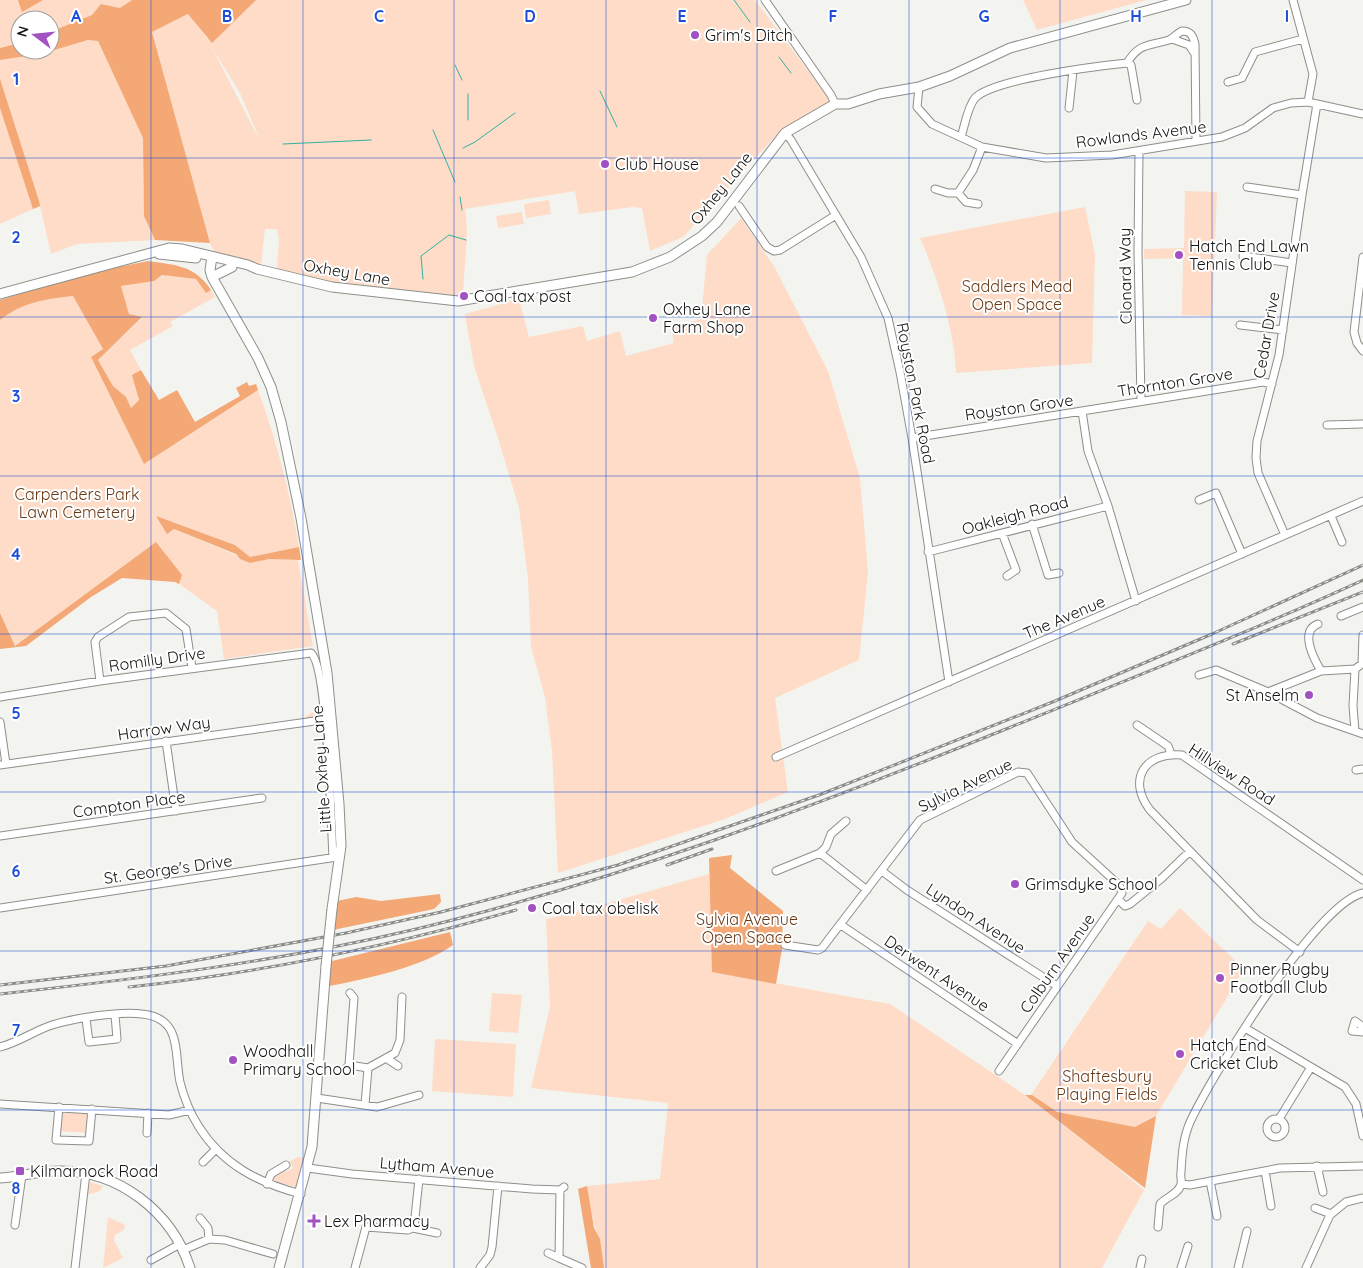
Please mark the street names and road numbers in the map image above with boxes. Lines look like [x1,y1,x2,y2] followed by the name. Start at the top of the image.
[1075,116,1207,152] street label: Rowlands Avenue
[686,148,756,228] street label: Oxhey Lane
[1114,228,1136,324] street label: Clonard Way
[302,255,392,289] street label: Oxhey Lane
[1249,290,1283,380] street label: Cedar Drive
[893,321,939,465] street label: Royston Park Road
[1116,363,1234,401] street label: Thornton Grove
[963,389,1075,425] street label: Royston Grove
[959,491,1071,539] street label: Oakleigh Road
[1020,591,1108,643] street label: The Avenue
[107,642,207,676] street label: Romilly Drive
[307,705,335,833] street label: Little Oxhey Lane
[116,712,212,744] street label: Harrow Way
[1185,739,1279,809] street label: Hillview Road
[915,754,1015,816] street label: Sylvia Avenue
[72,786,186,822] street label: Compton Place
[102,850,234,888] street label: St. George's Drive
[923,879,1029,957] street label: Lyndon Avenue
[1015,909,1099,1017] street label: Colburn Avenue
[881,930,993,1016] street label: Derwent Avenue
[379,1152,495,1182] street label: Lytham Avenue

